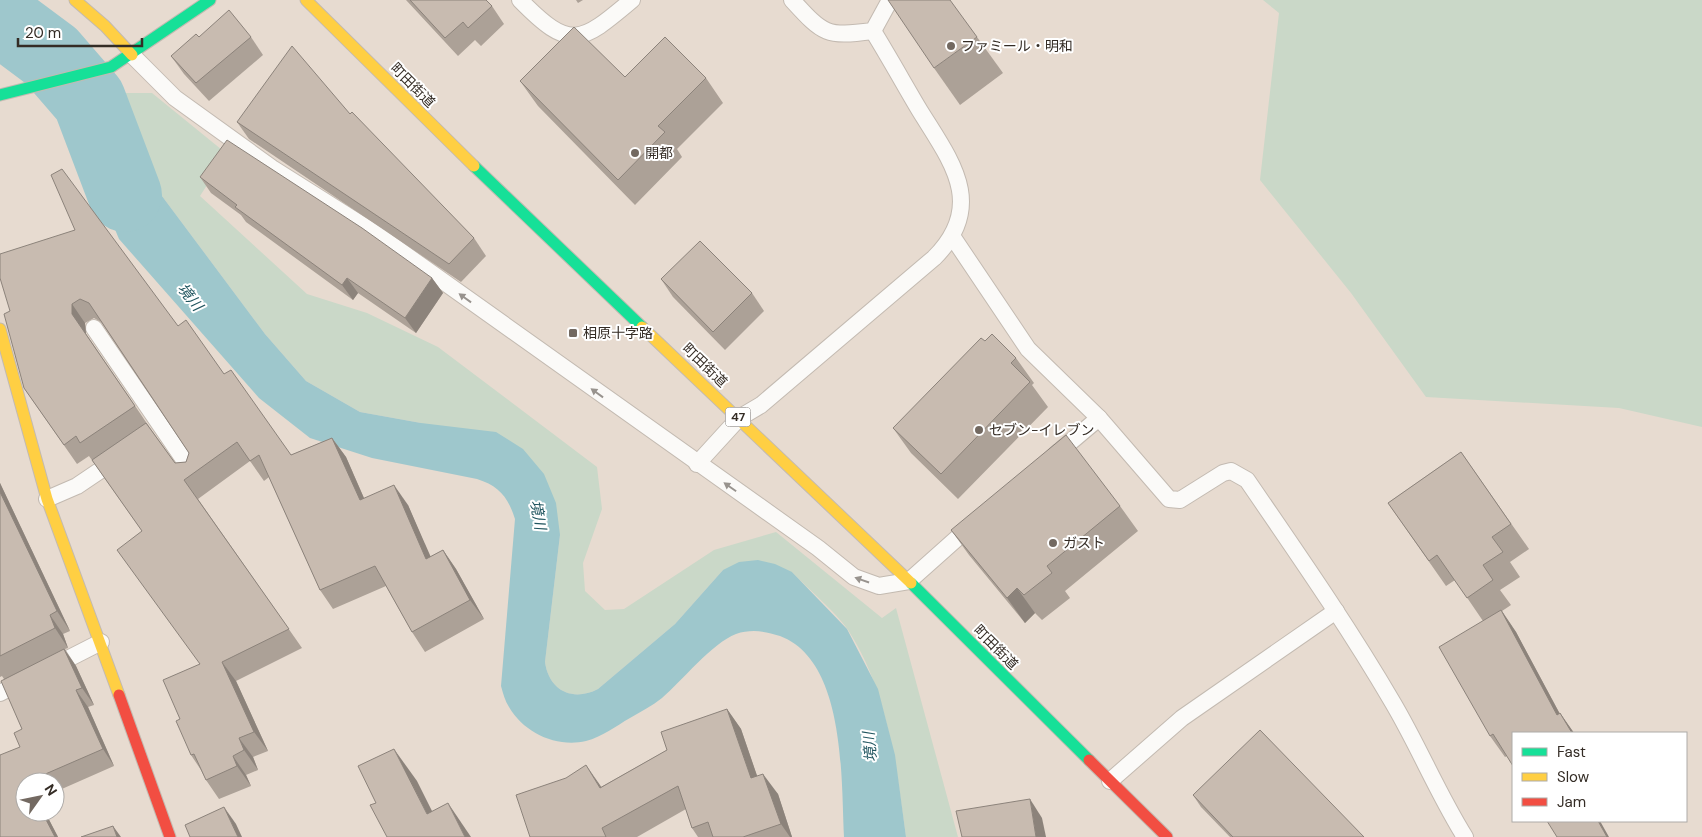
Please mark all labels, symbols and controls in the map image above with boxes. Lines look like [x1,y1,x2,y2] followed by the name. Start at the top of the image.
[18,15,141,47] scale bar
[25,23,61,43] text: 20 m
[961,37,1073,55] place label: ファミール・明和
[945,40,957,52] marker: ファミール・明和
[387,59,439,111] street label: 町田街道
[645,144,673,162] place label: 開都
[629,147,641,159] marker: 開都
[173,279,208,316] water label: 境川
[458,293,472,303] one-way arrow
[583,324,653,342] place label: 相原十字路
[567,327,579,339] marker: 相原十字路
[679,339,731,391] street label: 町田街道
[591,387,604,398] one-way arrow
[726,408,750,427] road number: 47
[989,421,1095,439] place label: セブン-イレブン
[973,424,985,436] marker: セブン-イレブン
[723,482,736,492] one-way arrow
[526,498,551,533] water label: 境川
[1063,534,1105,552] place label: ガスト
[1047,537,1059,549] marker: ガスト
[854,576,869,584] one-way arrow
[970,621,1022,673] street label: 町田街道
[859,729,881,763] water label: 境川
[1512,732,1687,822] legend
[1557,742,1586,762] text: Fast
[1557,767,1590,787] text: Slow
[15,772,65,822] north arrow
[41,781,61,799] text: N
[1557,792,1586,812] text: Jam

